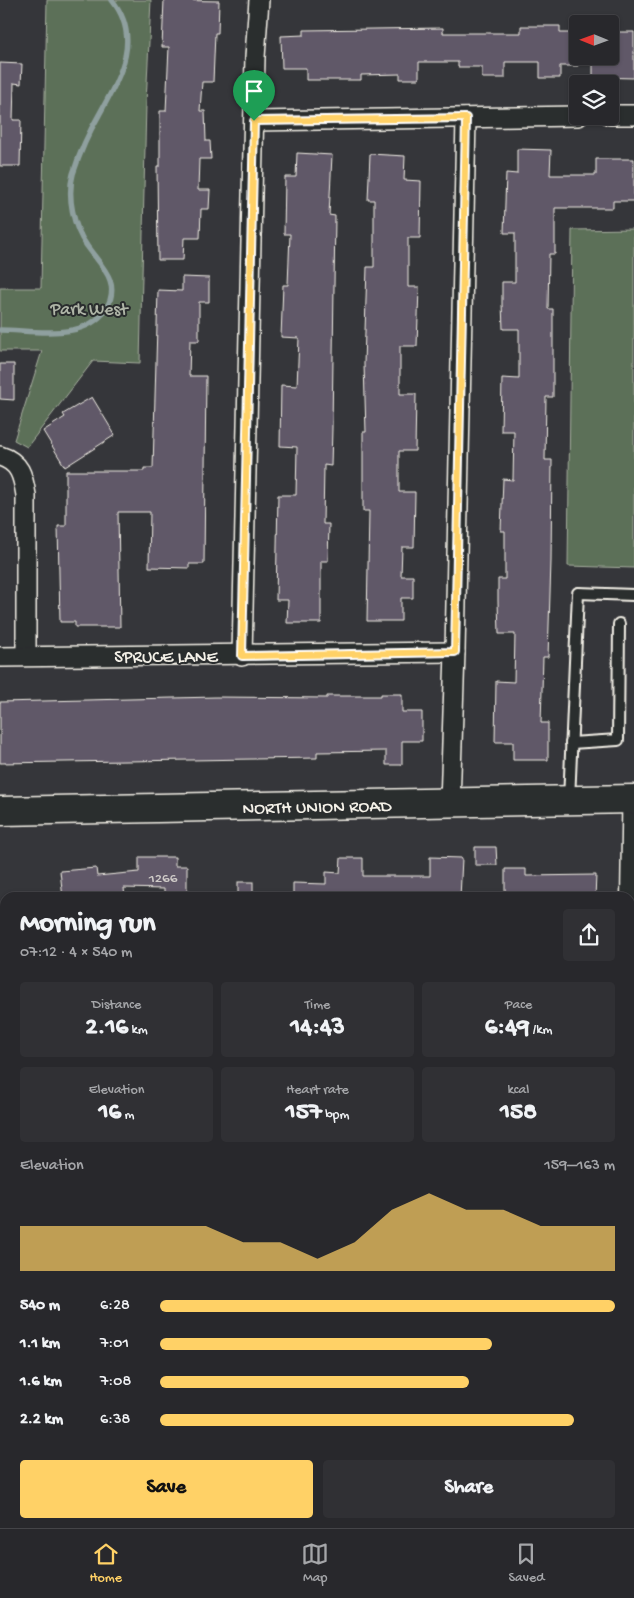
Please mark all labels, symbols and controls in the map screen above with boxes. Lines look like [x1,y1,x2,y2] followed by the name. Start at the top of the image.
[569,15,619,65] north arrow
[569,15,619,125] map controls
[233,70,275,121] pin
[569,75,619,125] button: layers
[240,77,268,105] icon: arrive
[49,300,129,321] park label: Park West
[114,648,219,669] street label: SPRUCE LANE
[242,797,392,820] street label: NORTH UNION ROAD
[148,870,178,888] house number: 1266
[20,908,155,941] text: Morning run
[563,909,615,961] button: share
[20,944,132,963] text: 07:12 · 4 × 540 m
[92,997,141,1014] text: Distance
[305,997,330,1014] text: Time
[505,997,532,1014] text: Pace
[85,1014,128,1043] text: 2.16
[290,1014,345,1043] text: 14:43
[485,1014,530,1043] text: 6:49
[128,1022,148,1039] text: km
[530,1022,552,1039] text: /km
[89,1082,144,1099] text: Elevation
[286,1082,349,1099] text: Heart rate
[508,1082,529,1099] text: kcal
[98,1099,121,1128] text: 16
[286,1099,322,1128] text: 157
[500,1099,537,1128] text: 158
[121,1107,135,1124] text: m
[322,1107,349,1124] text: bpm
[20,1157,84,1176] text: Elevation
[544,1157,615,1176] text: 159–163 m
[20,1297,60,1316] text: 540 m
[100,1297,130,1316] text: 6:28
[20,1335,60,1354] text: 1.1 km
[100,1335,129,1354] text: 7:01
[20,1373,62,1392] text: 1.6 km
[100,1373,131,1392] text: 7:08
[20,1411,63,1430] text: 2.2 km
[100,1411,130,1430] text: 6:38
[20,1460,313,1518] button: Save
[323,1460,615,1518] button: Share
[90,1540,122,1587] tab: Home
[301,1540,329,1587] tab: Map
[508,1540,544,1587] tab: Saved

